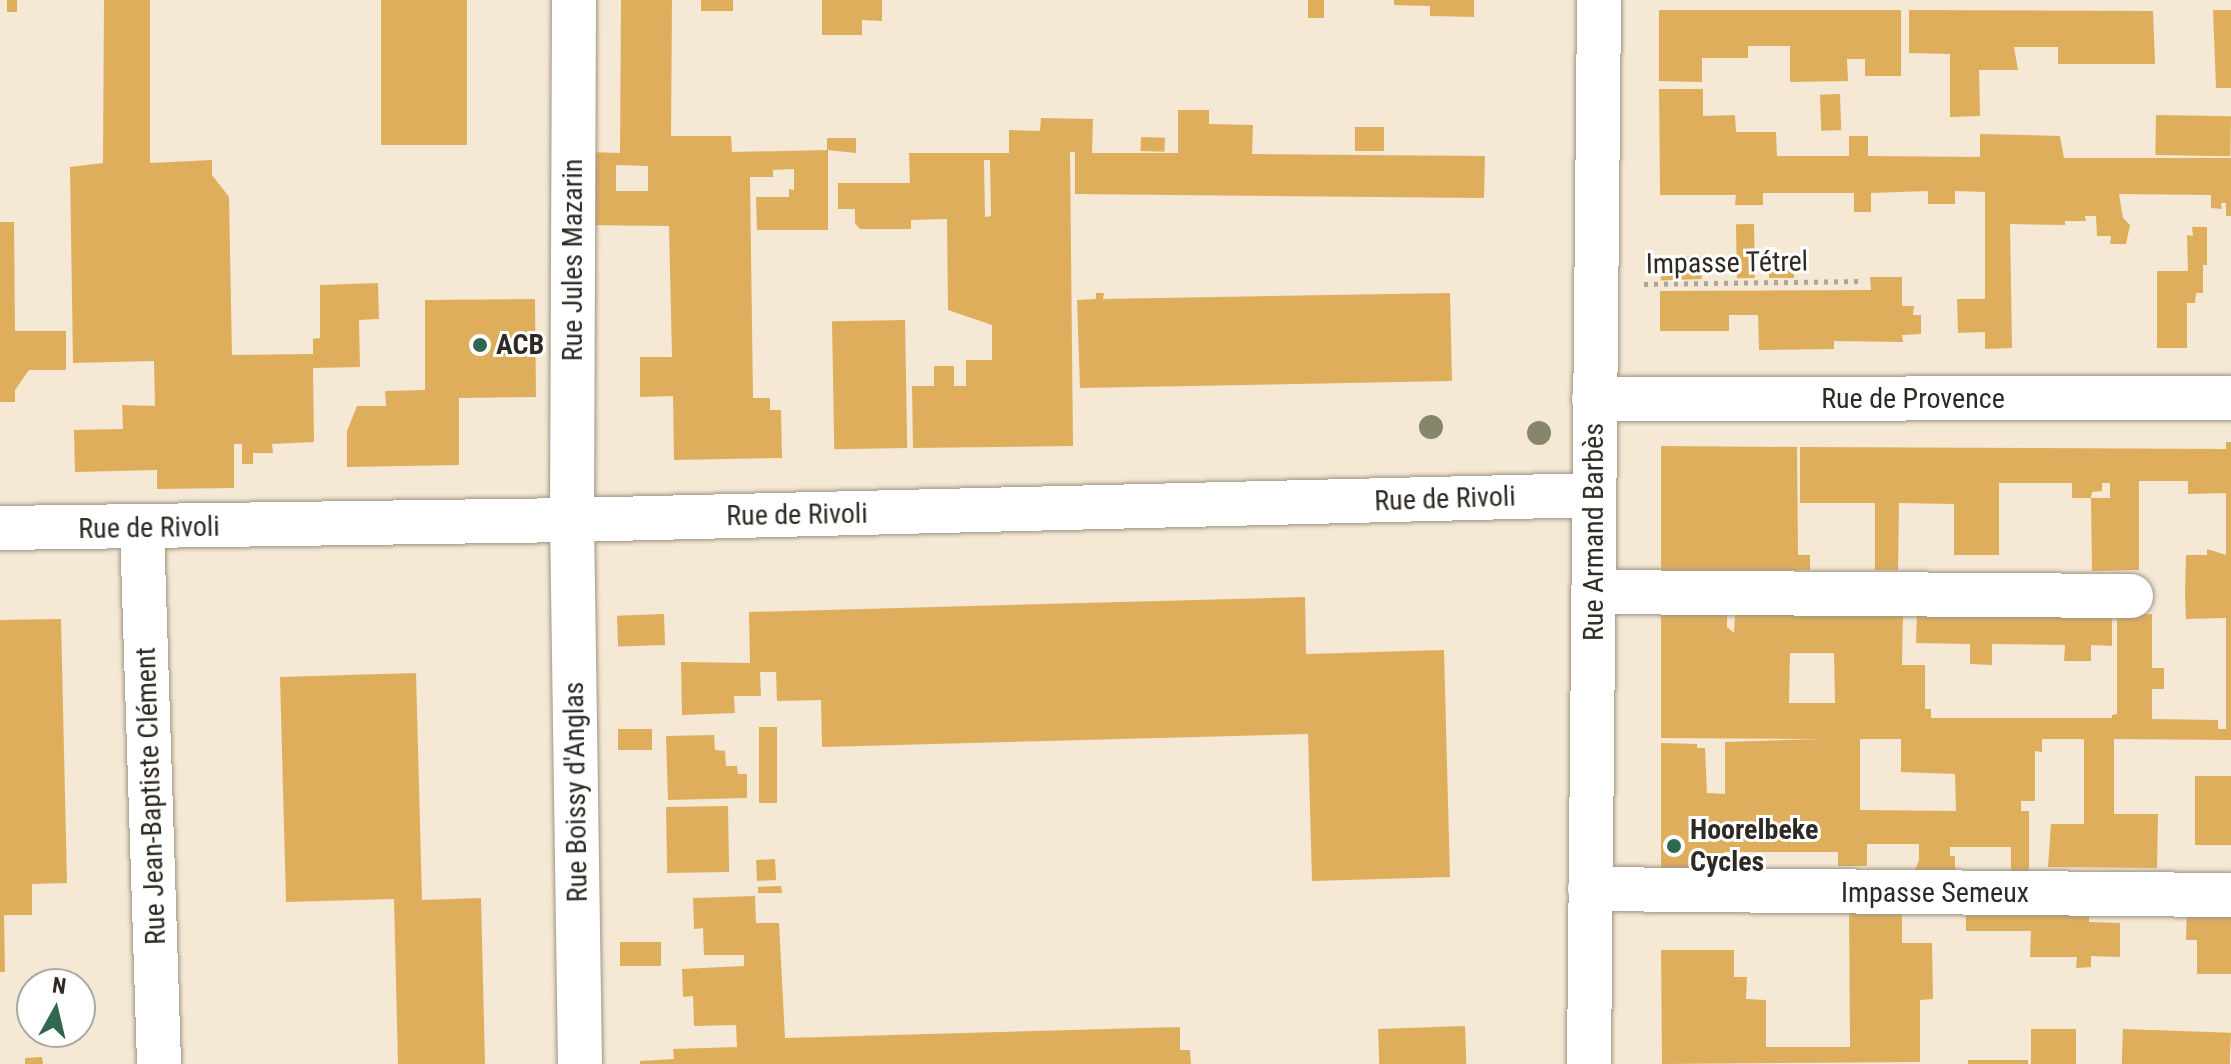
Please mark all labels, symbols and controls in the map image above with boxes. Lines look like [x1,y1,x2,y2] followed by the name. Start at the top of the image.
[556,159,590,361] street label: Rue Jules Mazarin
[1645,245,1809,281] street label: Impasse Tétrel
[496,328,544,362] place label: ACB
[471,336,489,354] marker: ACB
[1821,382,2005,416] street label: Rue de Provence
[1577,423,1611,641] street label: Rue Armand Barbès
[1374,480,1516,518] street label: Rue de Rivoli
[726,497,868,533] street label: Rue de Rivoli
[78,510,220,546] street label: Rue de Rivoli
[129,647,173,945] street label: Rue Jean-Baptiste Clément
[557,681,595,903] street label: Rue Boissy d'Anglas
[1690,813,1818,879] place label: Hoorelbeke Cycles
[1665,837,1683,855] marker: Hoorelbeke Cycles
[1841,876,2029,910] street label: Impasse Semeux
[16,968,96,1048] north arrow
[51,972,68,999] text: N

